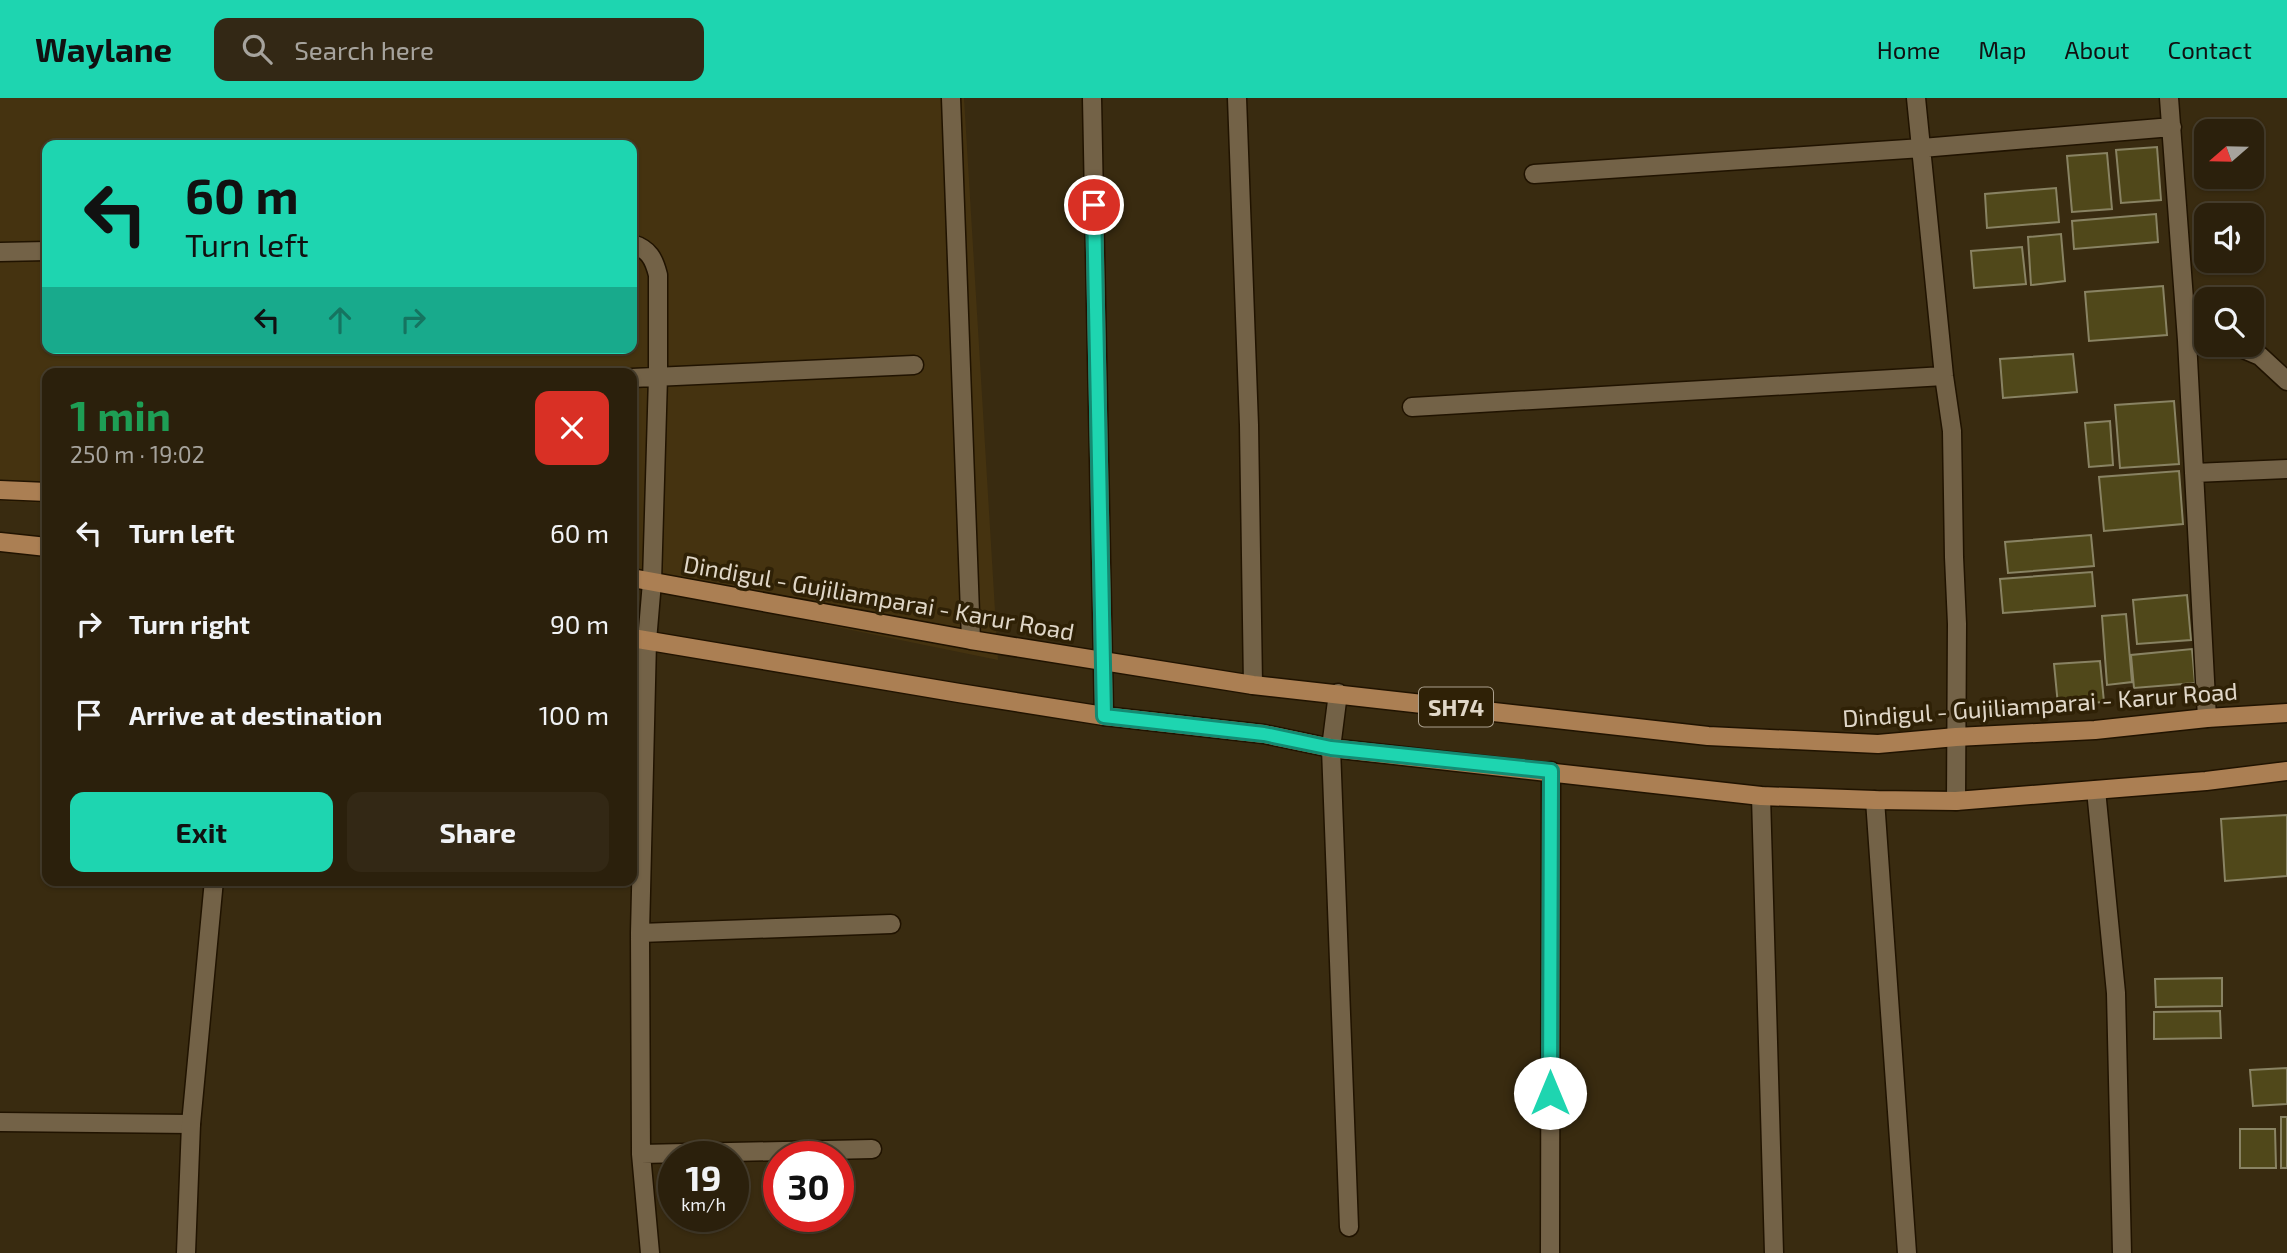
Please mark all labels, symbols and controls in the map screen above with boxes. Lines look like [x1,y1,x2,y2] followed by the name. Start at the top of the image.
[214,18,704,81] search box
[35,29,172,69] text: Waylane
[238,30,276,68] icon: search
[294,34,434,65] text: Search here
[1877,35,1940,64] text: Home
[1978,35,2026,64] text: Map
[2064,35,2130,64] text: About
[2168,35,2252,64] text: Contact
[2194,119,2264,189] north arrow
[2194,119,2264,357] map controls
[185,165,299,224] text: 60 m
[70,168,161,259] icon: left
[1064,175,1124,235] pin
[1075,186,1113,224] icon: arrive
[2194,203,2264,273] button: sound
[185,225,309,263] text: Turn left
[2194,287,2264,357] button: search
[248,301,286,339] icon: left
[321,301,359,339] icon: ahead
[394,301,432,339] icon: right
[70,389,171,439] text: 1 min
[535,391,609,465] button: close
[70,440,205,468] text: 250 m · 19:02
[70,514,108,552] icon: left
[129,517,235,548] text: Turn left
[550,517,609,548] text: 60 m
[681,548,1077,646] street label: Dindigul - Gujiliamparai - Karur Road
[70,605,108,643] icon: right
[129,608,250,639] text: Turn right
[550,608,609,639] text: 90 m
[1841,676,2239,732] street label: Dindigul - Gujiliamparai - Karur Road
[1419,688,1493,726] road number: SH74
[70,696,108,734] icon: arrive
[129,699,382,730] text: Arrive at destination
[539,699,609,730] text: 100 m
[70,792,333,872] button: Exit
[347,792,609,872] button: Share
[1513,1056,1587,1130] position arrow
[763,1141,854,1232] speed limit sign: 30
[686,1156,721,1198] text: 19
[681,1193,726,1215] text: km/h

